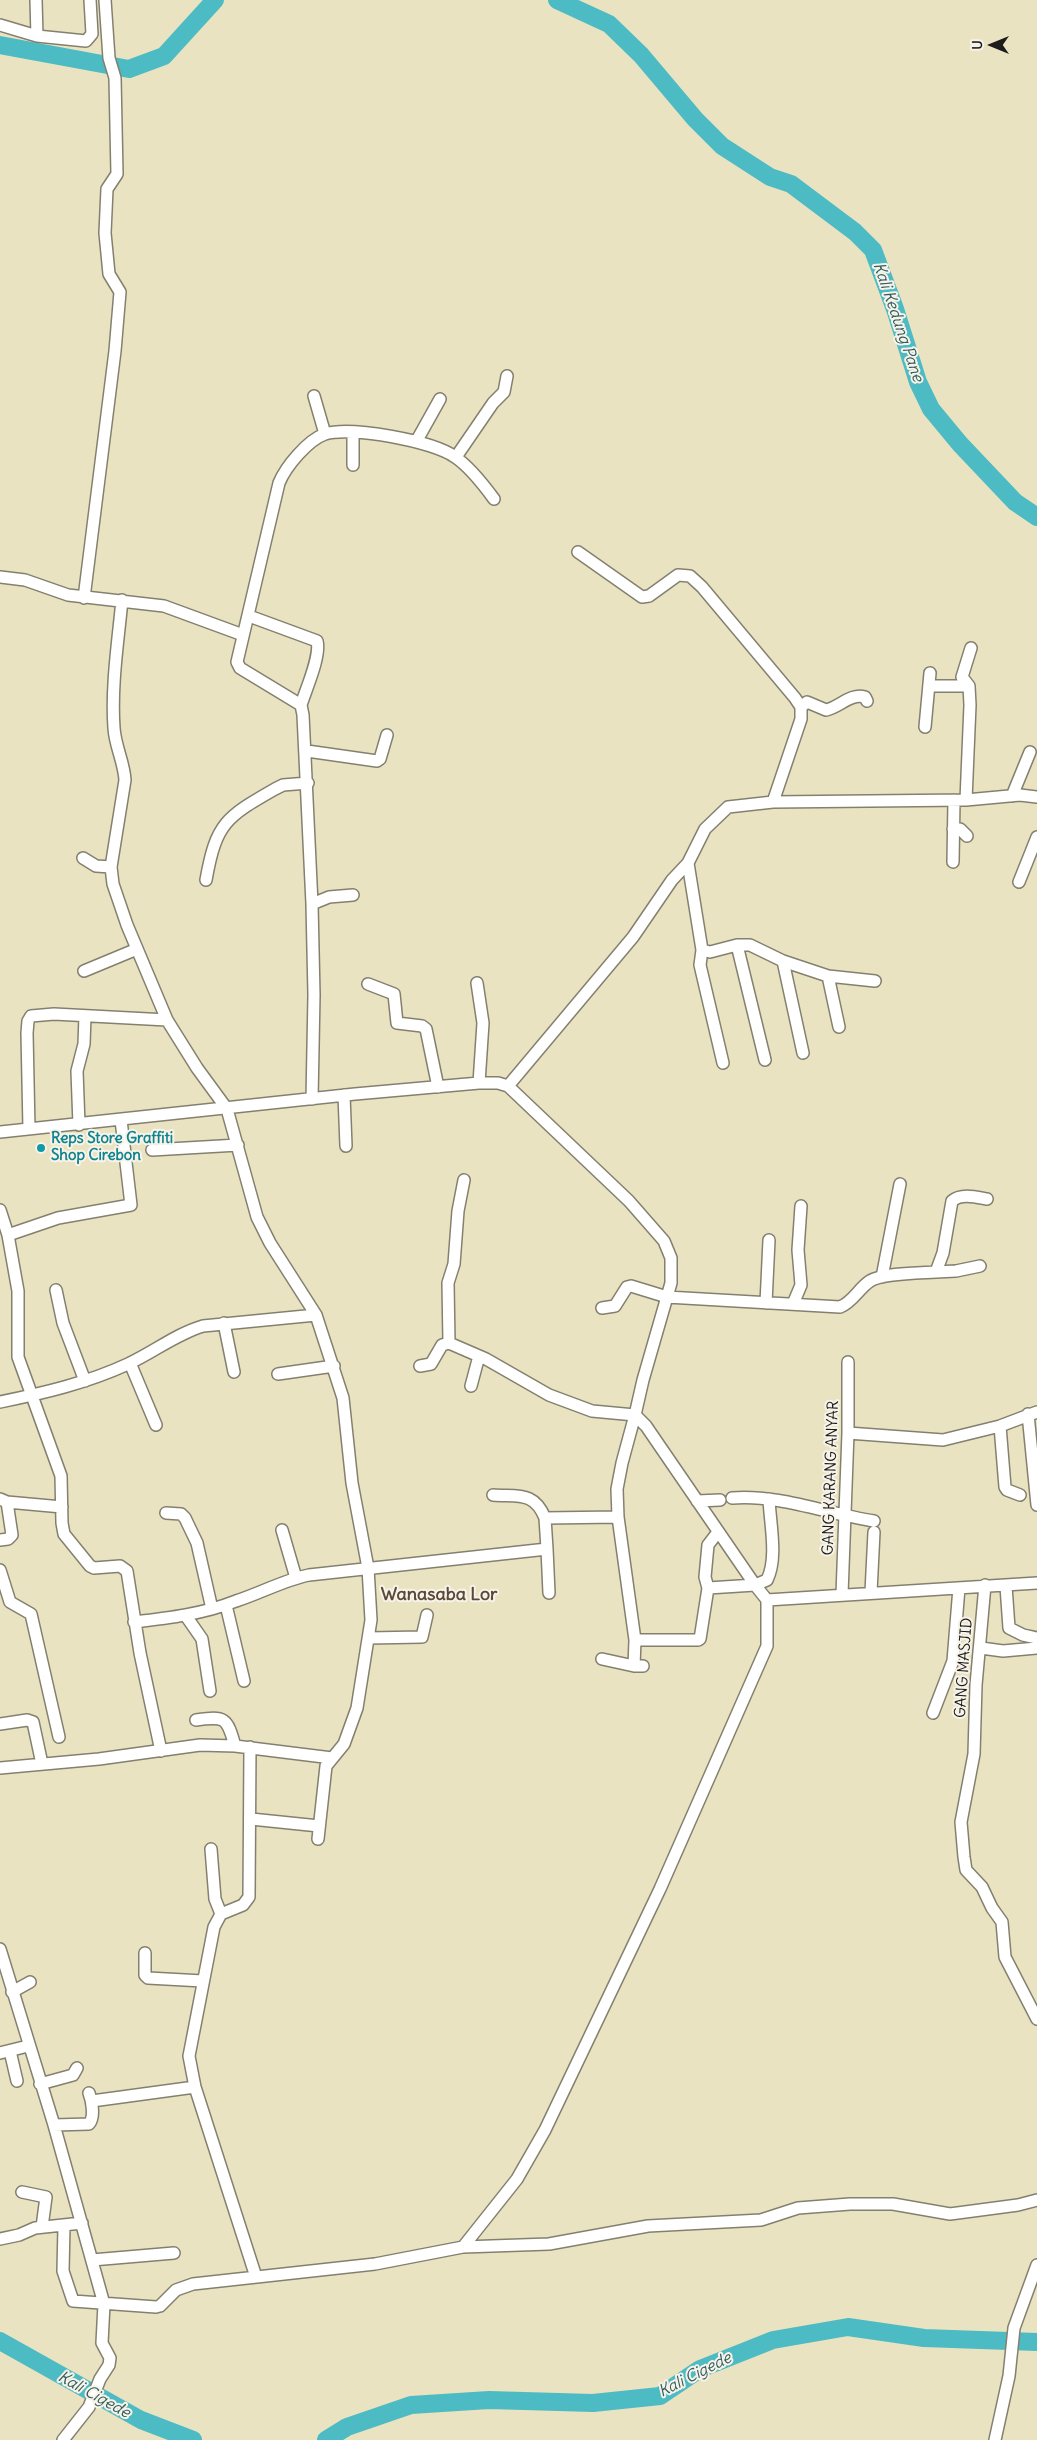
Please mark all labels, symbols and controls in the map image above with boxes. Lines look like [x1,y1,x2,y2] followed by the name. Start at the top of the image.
[967,20,1017,70] north arrow
[968,40,986,50] text: U
[869,260,927,384] water label: Kali Kedung Pane
[51,1130,173,1165] place label: Reps Store Graffiti Shop Cirebon
[35,1142,47,1154] marker: Reps Store Graffiti Shop Cirebon
[819,1400,843,1556] street label: GANG KARANG ANYAR
[381,1584,497,1606] district label: Wanasaba Lor
[952,1617,976,1719] street label: GANG MASJID
[655,2348,735,2402] water label: Kali Cigede
[55,2367,133,2423] water label: Kali Cigede

